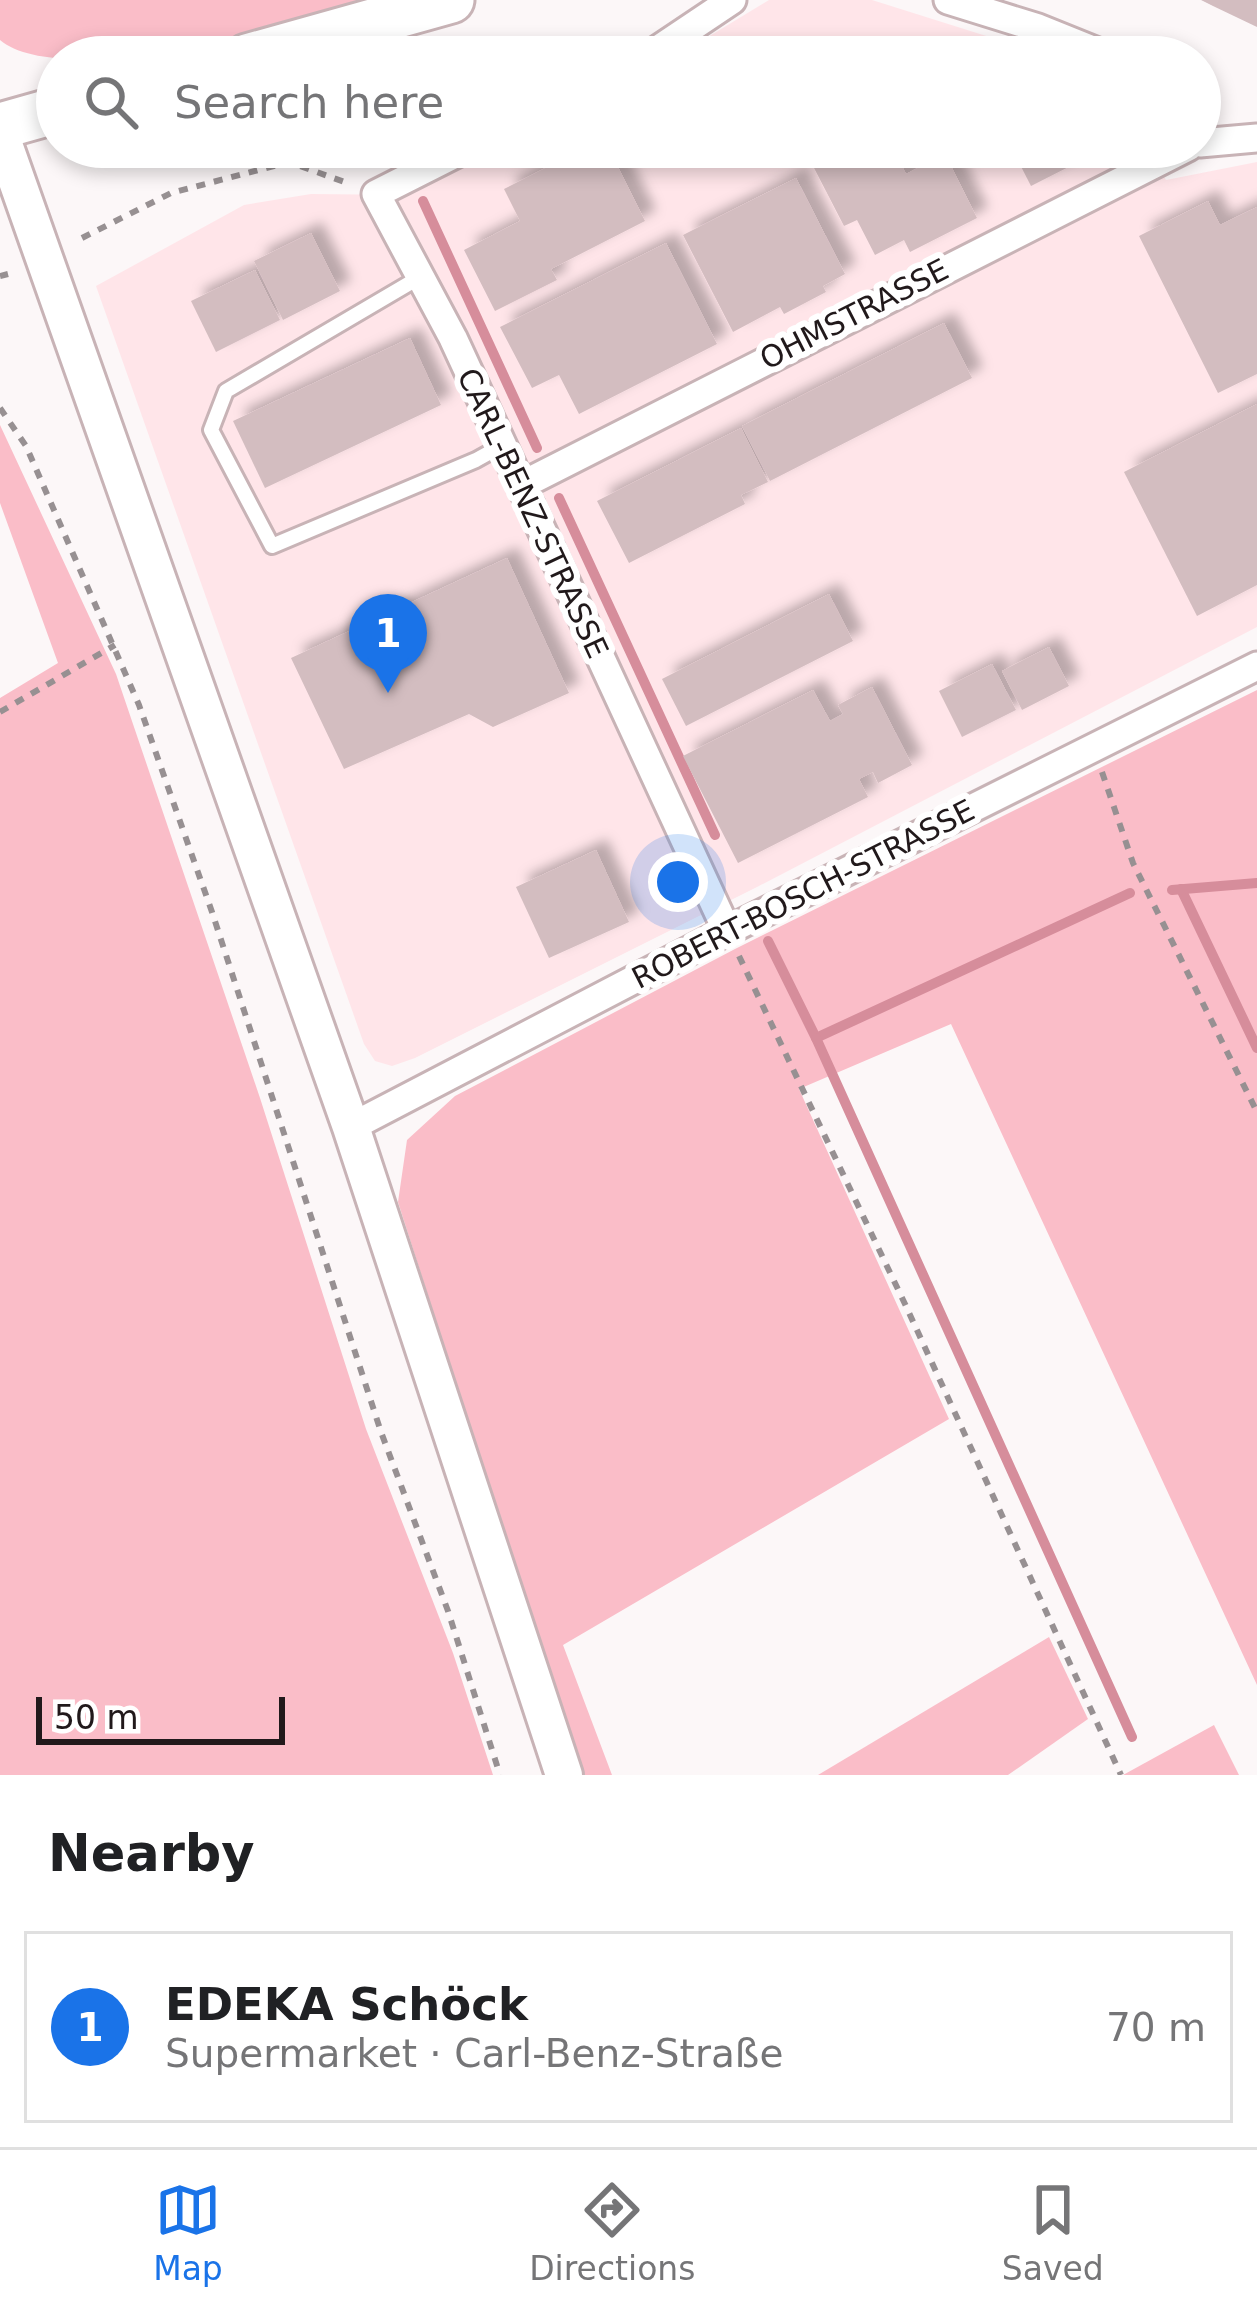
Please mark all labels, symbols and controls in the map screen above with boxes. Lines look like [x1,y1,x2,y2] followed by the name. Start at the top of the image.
[36,36,1221,168] search box
[78,69,144,135] icon: search
[174,76,444,129] text: Search here
[754,252,954,376] street label: OHMSTRASSE
[450,363,616,663] street label: CARL-BENZ-STRASSE
[349,594,427,693] pin: 1
[626,792,980,996] street label: ROBERT-BOSCH-STRASSE
[648,852,708,912] your location
[36,1691,285,1744] scale bar
[54,1698,139,1737] text: 50 m
[48,1824,255,1883] text: Nearby
[165,1978,528,2031] text: EDEKA Schöck
[76,2005,104,2050] text: 1
[1106,2005,1206,2050] text: 70 m
[165,2031,783,2076] text: Supermarket · Carl-Benz-Straße
[153,2177,223,2288] tab: Map
[529,2177,695,2288] tab: Directions
[1002,2177,1104,2288] tab: Saved

